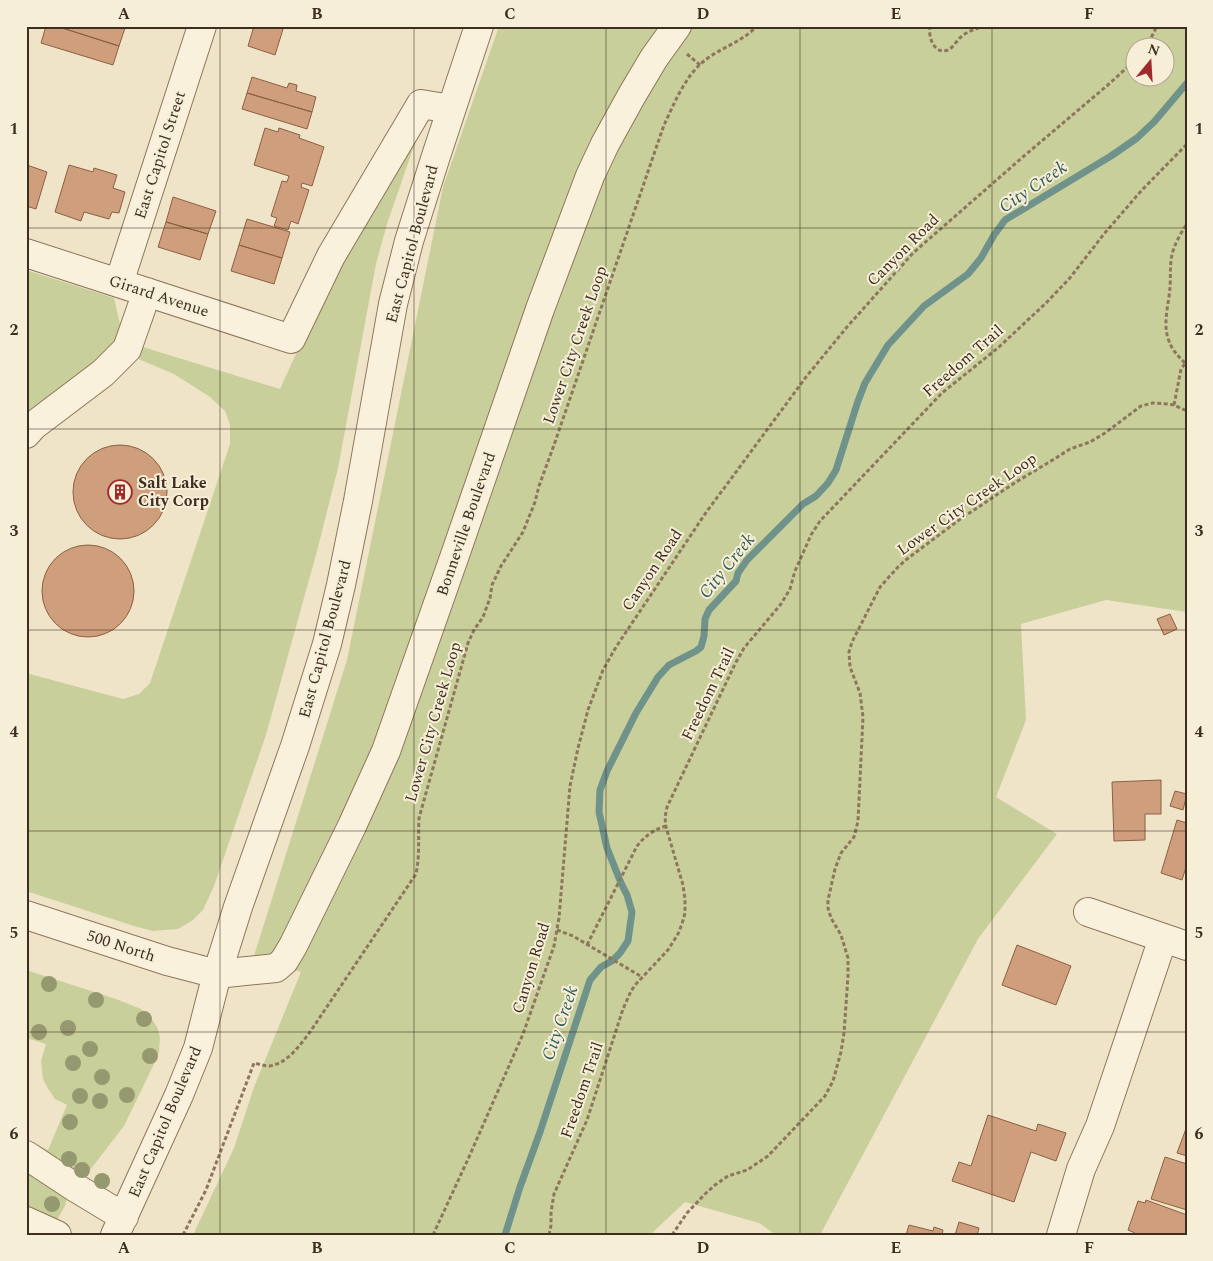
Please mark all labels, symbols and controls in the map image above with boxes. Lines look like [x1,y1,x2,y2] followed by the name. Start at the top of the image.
[118,2,131,26] text: A
[311,2,323,26] text: B
[504,2,516,26] text: C
[697,2,710,26] text: D
[891,2,901,26] text: E
[1084,2,1094,26] text: F
[1126,38,1176,88] north arrow
[1145,38,1163,62] text: N
[128,88,192,222] street label: East Capitol Street
[10,117,18,141] text: 1
[1195,117,1203,141] text: 1
[993,154,1073,220] water label: City Creek
[379,162,445,326] street label: East Capitol Boulevard
[861,208,945,292] street label: Canyon Road
[537,263,613,427] street label: Lower City Creek Loop
[106,269,212,323] street label: Girard Avenue
[10,318,19,342] text: 2
[1195,318,1204,342] text: 2
[917,319,1009,403] street label: Freedom Trail
[892,447,1042,561] street label: Lower City Creek Loop
[430,449,502,599] street label: Bonneville Boulevard
[138,471,209,513] place label: Salt Lake City Corp
[107,479,133,505] building icon: Salt Lake City Corp
[10,519,19,543] text: 3
[1195,519,1204,543] text: 3
[616,524,688,616] street label: Canyon Road
[692,527,762,605] water label: City Creek
[292,557,358,721] street label: East Capitol Boulevard
[399,639,467,805] street label: Lower City Creek Loop
[675,643,741,745] street label: Freedom Trail
[10,720,19,744] text: 4
[1195,720,1204,744] text: 4
[506,919,556,1017] street label: Canyon Road
[10,921,18,945] text: 5
[1195,921,1203,945] text: 5
[84,924,158,968] street label: 500 North
[535,981,586,1064] water label: City Creek
[554,1038,610,1142] street label: Freedom Trail
[122,1042,208,1202] street label: East Capitol Boulevard
[10,1122,19,1146] text: 6
[1195,1122,1204,1146] text: 6
[118,1236,131,1260] text: A
[311,1236,323,1260] text: B
[504,1236,516,1260] text: C
[697,1236,710,1260] text: D
[891,1236,901,1260] text: E
[1084,1236,1094,1260] text: F

